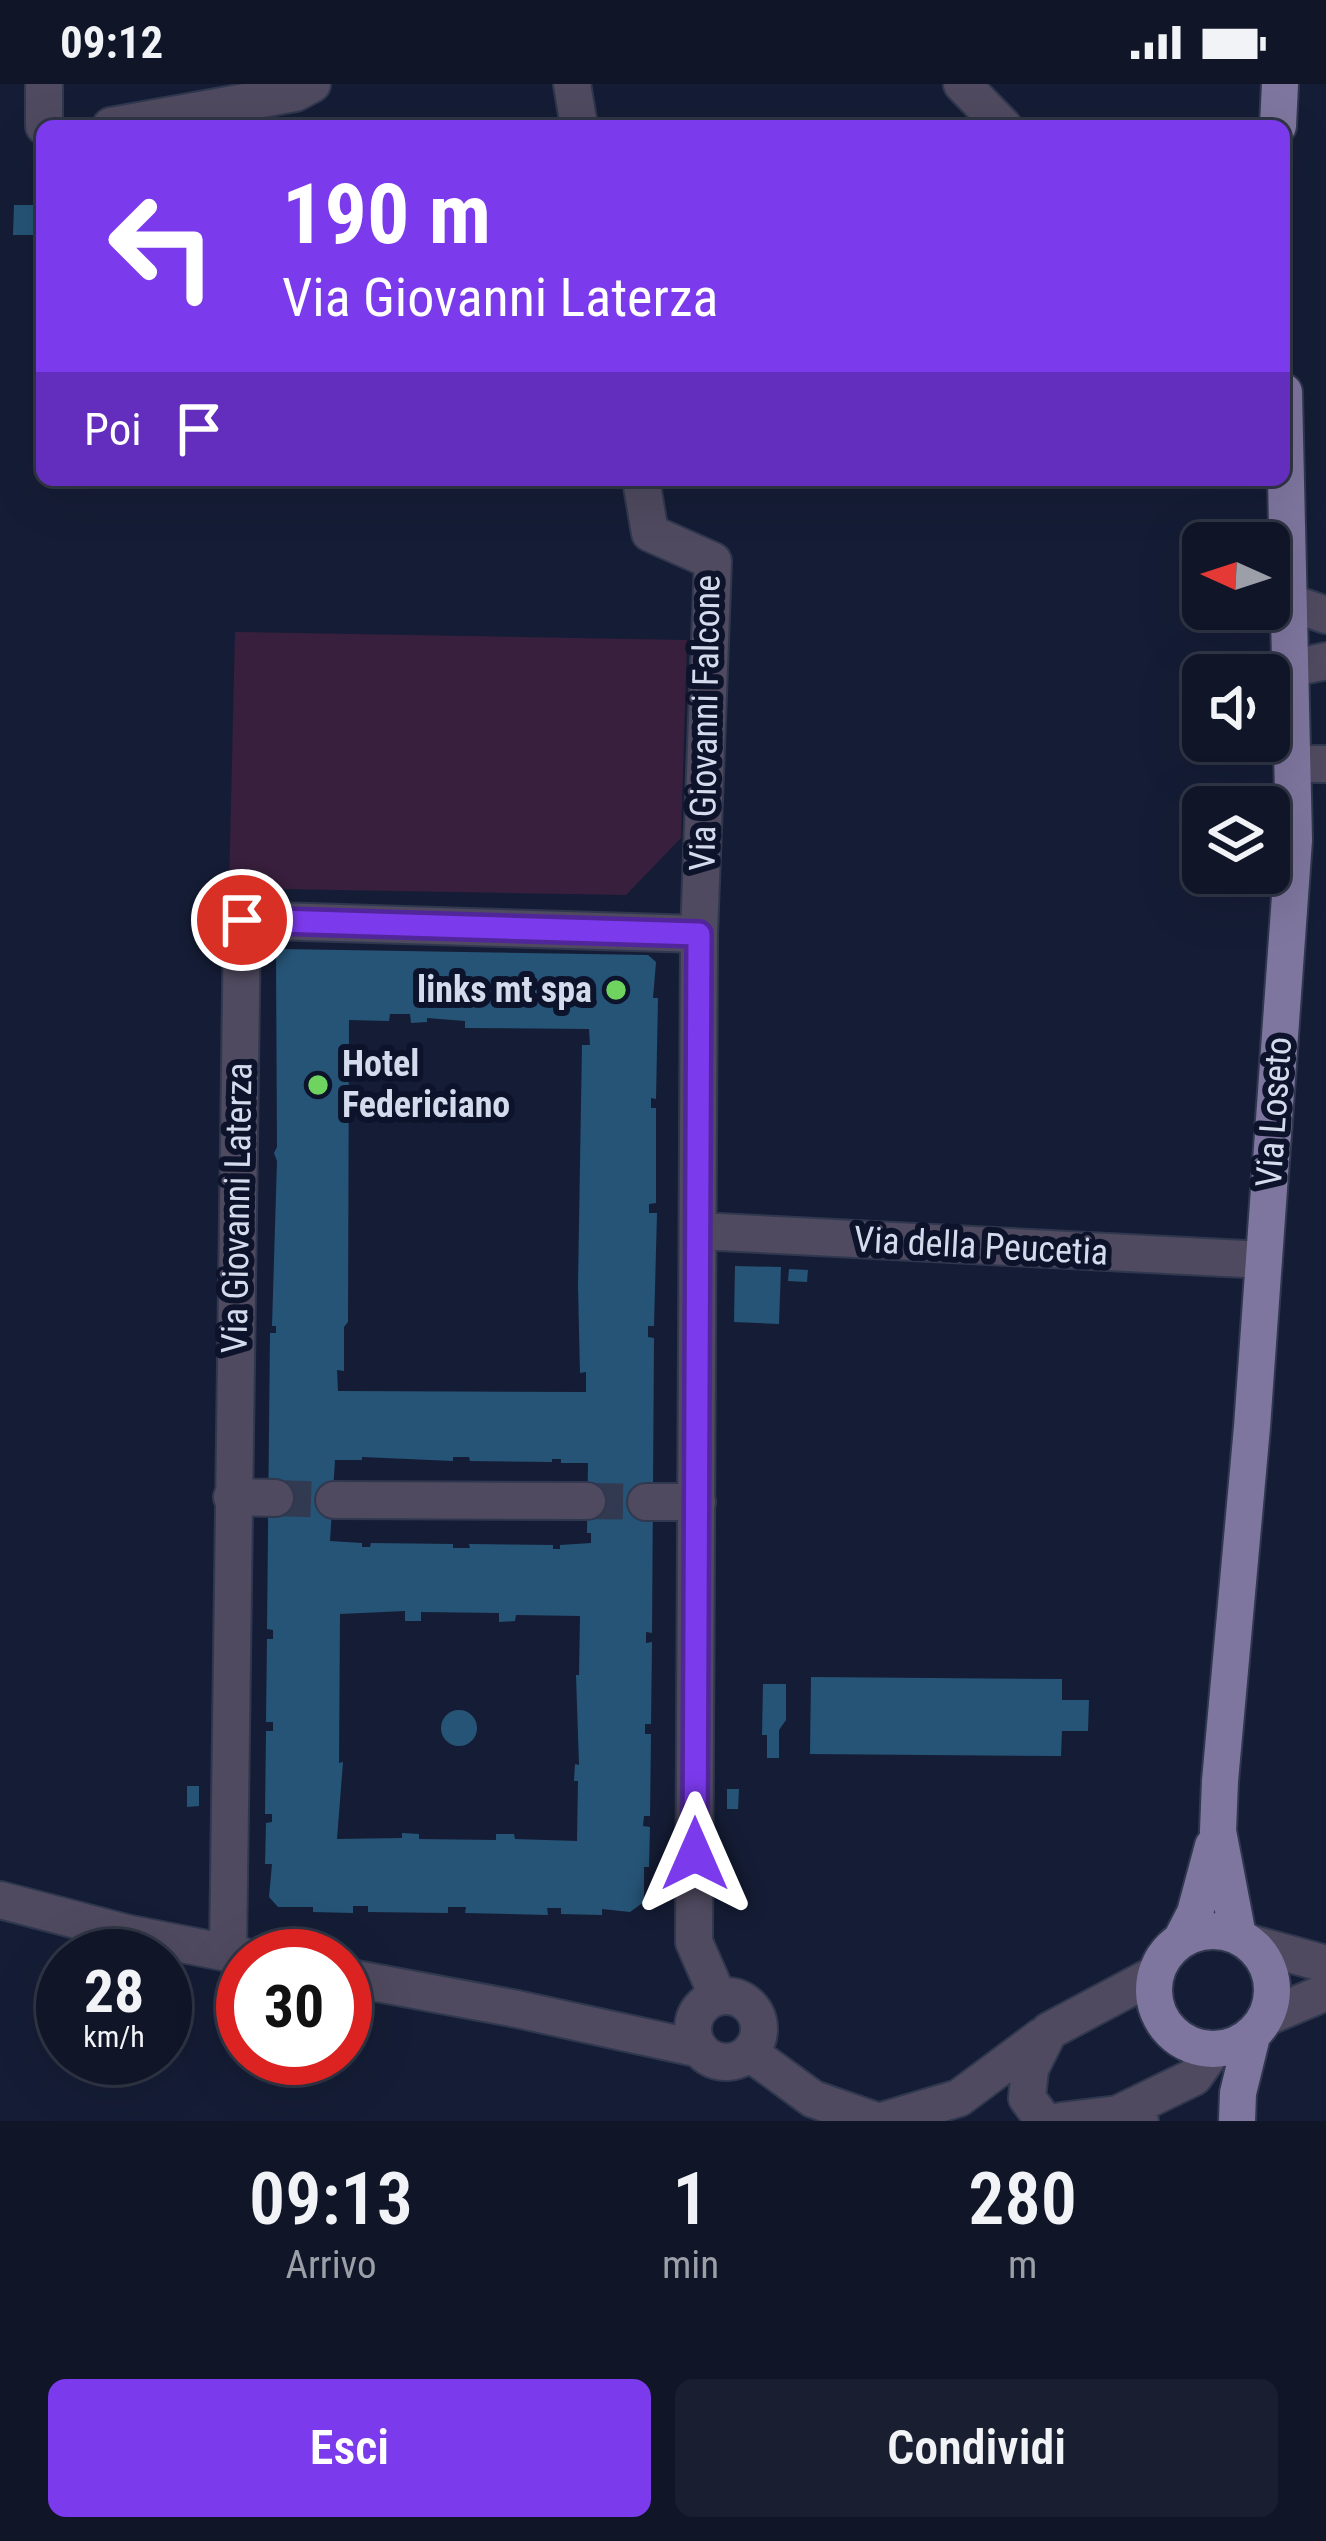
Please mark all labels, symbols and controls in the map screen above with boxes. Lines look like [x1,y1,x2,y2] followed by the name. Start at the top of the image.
[60,16,163,69] text: 09:12
[282,165,491,264] text: 190 m
[84,168,240,324] icon: left
[282,266,718,329] text: Via Giovanni Laterza
[166,396,232,462] icon: arrive
[84,403,142,456] text: Poi
[1182,522,1290,630] north arrow
[1182,522,1290,894] map controls
[681,575,729,871] street label: Via Giovanni Falcone
[1182,654,1290,762] button: sound
[1182,786,1290,894] button: layers
[191,869,293,971] pin
[209,887,275,953] icon: arrive
[417,969,592,1011] place label: links mt spa
[603,977,629,1003] marker: links mt spa
[1248,1035,1300,1189] street label: Via Loseto
[342,1043,510,1126] place label: Hotel Federiciano
[213,1062,261,1354] street label: Via Giovanni Laterza
[305,1072,331,1098] marker: Hotel Federiciano
[853,1218,1109,1274] street label: Via della Peucetia
[632,1791,758,1917] position arrow
[216,1929,372,2085] speed limit sign: 30
[84,1956,144,2027] text: 28
[83,2019,145,2054] text: km/h
[249,2157,413,2242] text: 09:13
[673,2157,709,2242] text: 1
[968,2157,1077,2242] text: 280
[285,2242,377,2288] text: Arrivo
[662,2242,719,2288] text: min
[1008,2242,1037,2288] text: m
[48,2379,651,2517] button: Esci
[675,2379,1278,2517] button: Condividi

